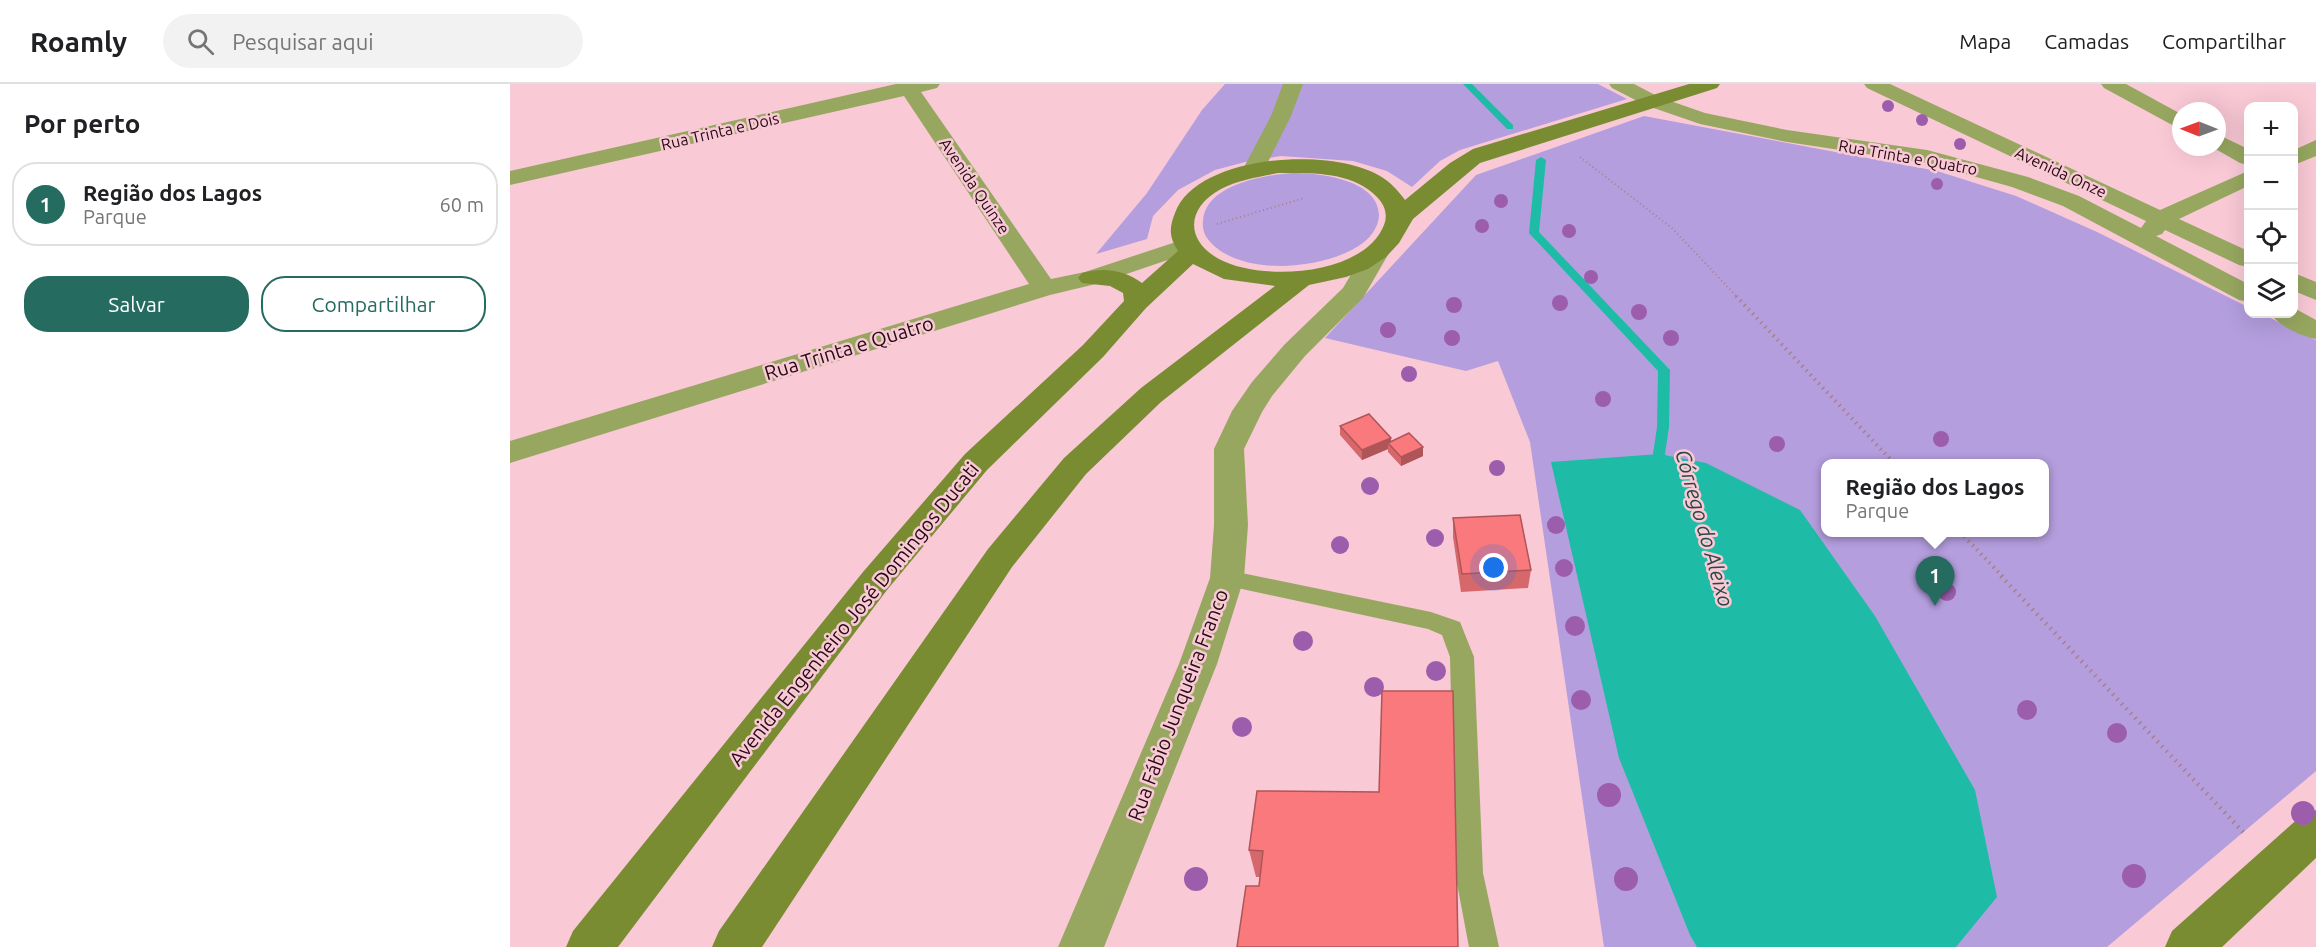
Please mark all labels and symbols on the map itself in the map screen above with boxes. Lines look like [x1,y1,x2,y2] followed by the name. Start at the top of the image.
[2172,102,2226,156] north arrow
[659,109,781,153] street label: Rua Trinta e Dois
[936,135,1014,237] street label: Avenida Quinze
[1837,136,1979,178] street label: Rua Trinta e Quatro
[2012,143,2110,201] street label: Avenida Onze
[761,311,936,384] street label: Rua Trinta e Quatro
[1671,446,1739,609] water label: Córrego do Aleixo
[724,457,983,770] street label: Avenida Engenheiro José Domingos Ducati
[1479,553,1508,582] your location
[1916,556,1954,606] pin: 1
[1123,586,1232,824] street label: Rua Fábio Junqueira Franco

